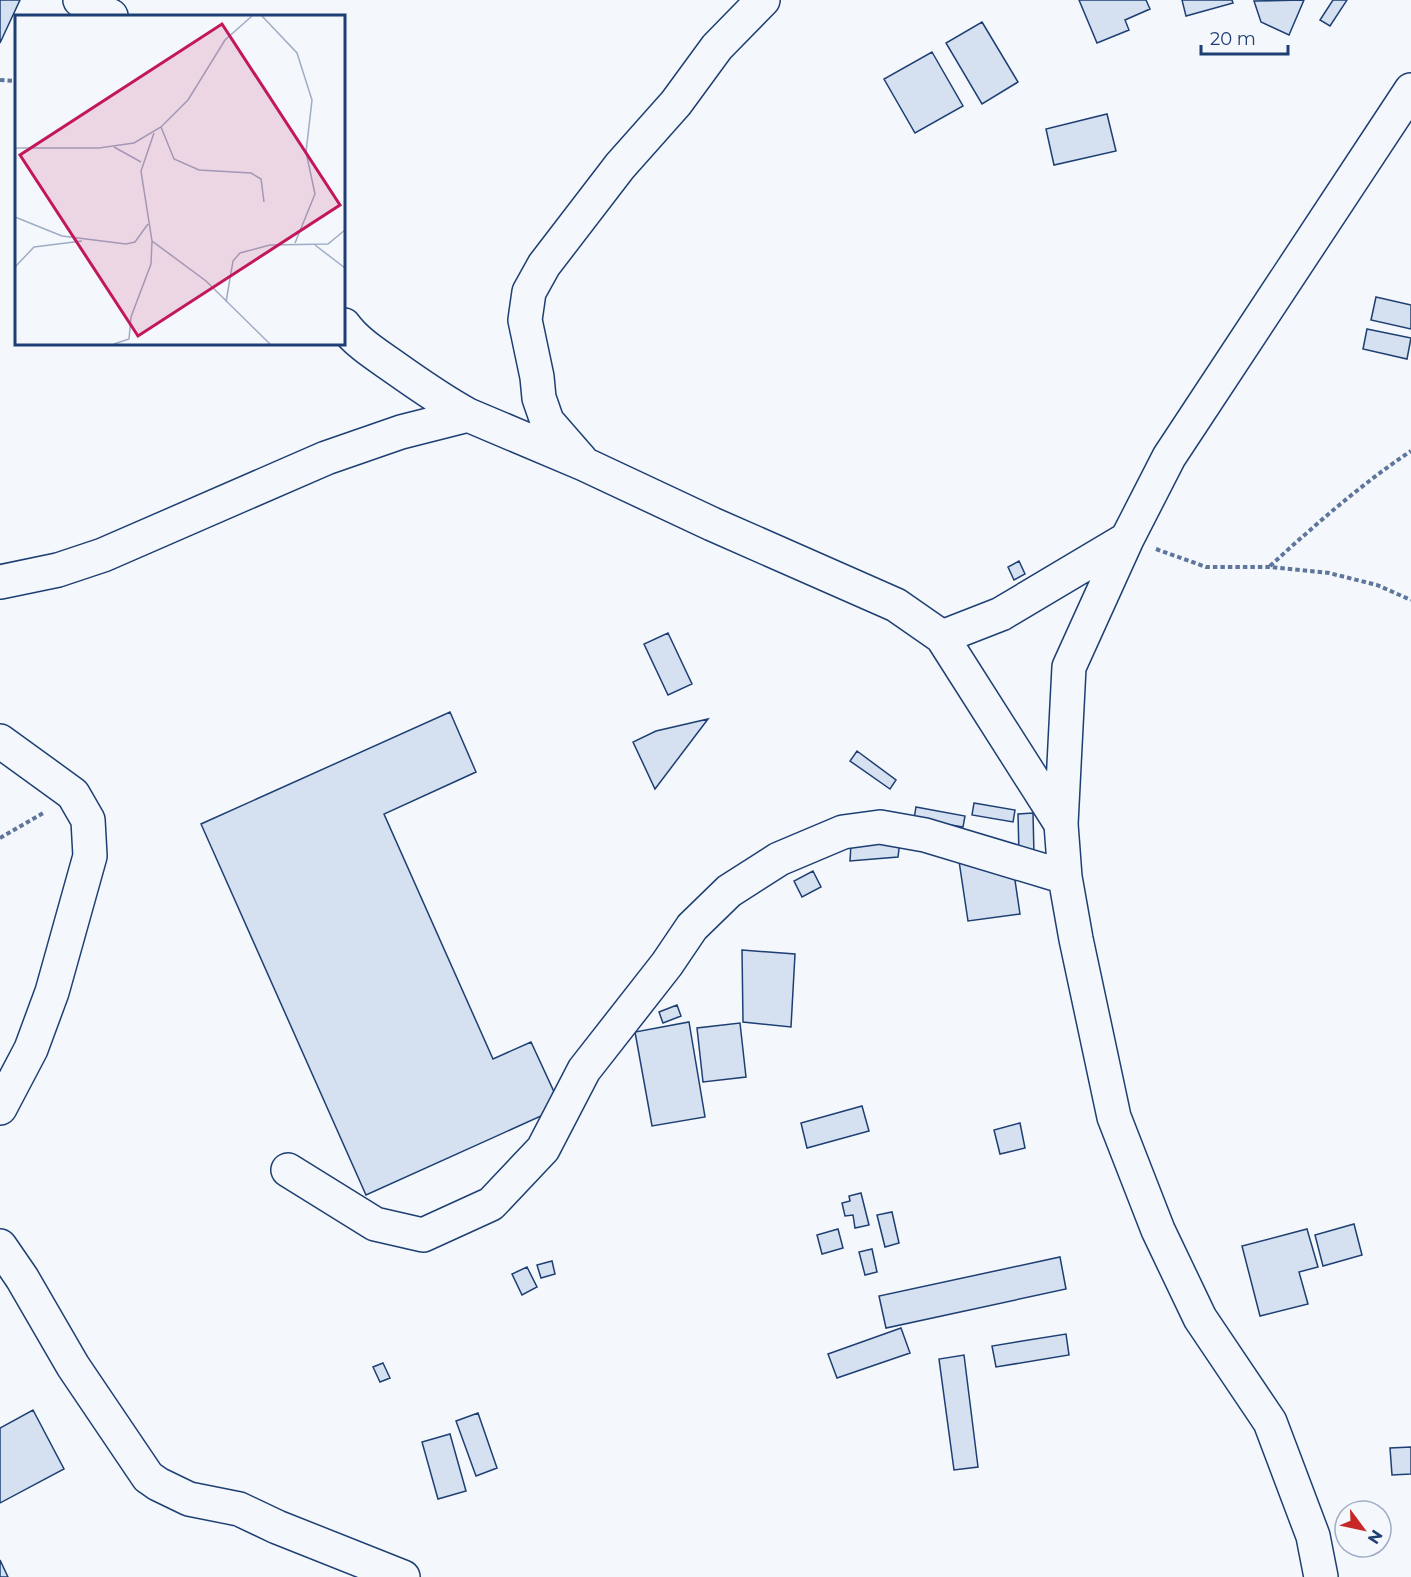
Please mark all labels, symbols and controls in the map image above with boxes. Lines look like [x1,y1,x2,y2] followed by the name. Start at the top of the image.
[15,15,345,345] inset map
[1201,18,1288,56] scale bar
[1210,28,1256,50] text: 20 m
[1333,1499,1393,1559] north arrow
[1364,1526,1387,1547] text: N

